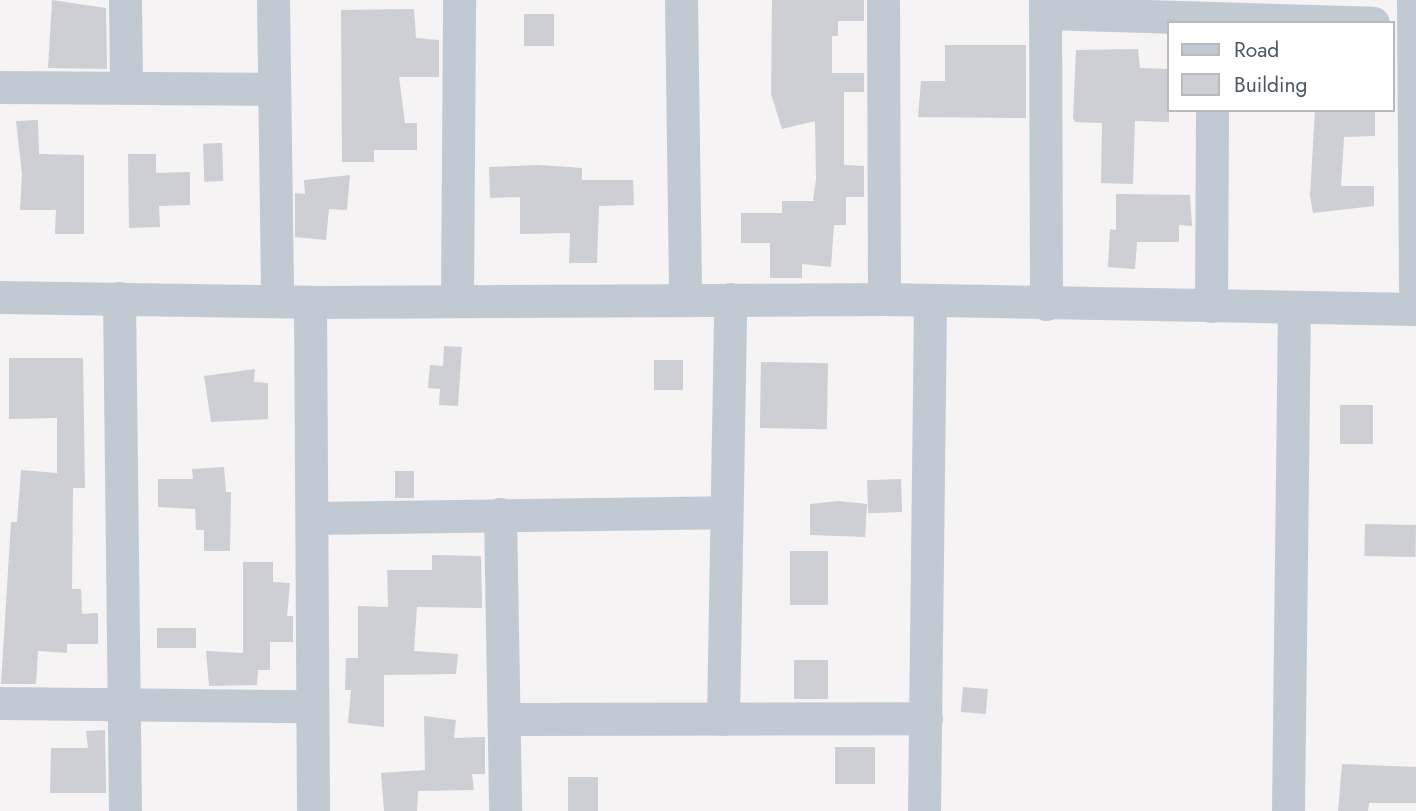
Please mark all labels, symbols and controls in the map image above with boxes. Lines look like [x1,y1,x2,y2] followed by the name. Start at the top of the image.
[1168,21,1395,112] legend
[1234,35,1279,65] text: Road
[1234,70,1307,100] text: Building

